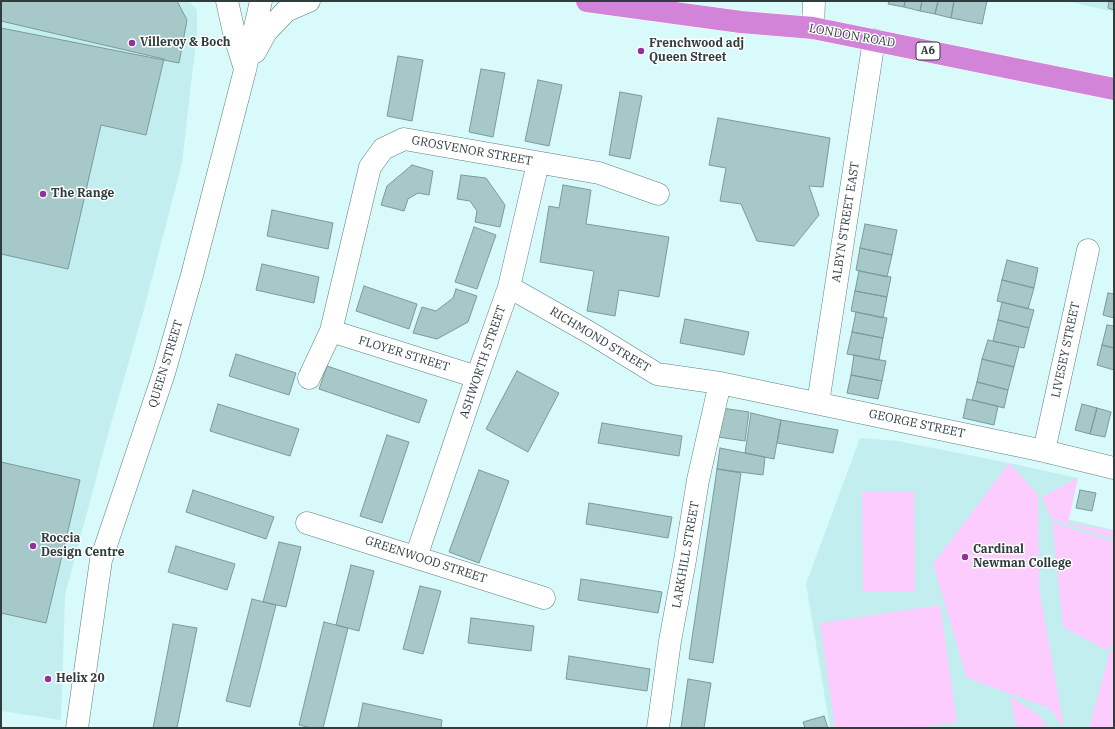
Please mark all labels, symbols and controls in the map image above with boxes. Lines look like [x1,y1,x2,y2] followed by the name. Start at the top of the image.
[808,21,896,51] street label: LONDON ROAD
[140,36,231,50] place label: Villeroy & Boch
[649,37,744,65] place label: Frenchwood adj Queen Street
[127,38,137,48] marker: Villeroy & Boch
[916,42,940,60] road number: A6
[636,46,646,56] marker: Frenchwood adj Queen Street
[410,133,534,169] street label: GROSVENOR STREET
[829,161,863,283] street label: ALBYN STREET EAST
[51,187,114,201] place label: The Range
[38,189,48,199] marker: The Range
[1049,301,1083,399] street label: LIVESEY STREET
[457,304,509,420] street label: ASHWORTH STREET
[547,304,653,376] street label: RICHMOND STREET
[146,318,186,410] street label: QUEEN STREET
[357,333,451,375] street label: FLOYER STREET
[868,407,966,441] street label: GEORGE STREET
[669,500,703,610] street label: LARKHILL STREET
[41,532,124,560] place label: Roccia Design Centre
[363,533,489,587] street label: GREENWOOD STREET
[28,541,38,551] marker: Roccia Design Centre
[973,543,1072,571] place label: Cardinal Newman College
[960,552,970,562] marker: Cardinal Newman College
[56,672,105,686] place label: Helix 20
[43,674,53,684] marker: Helix 20

